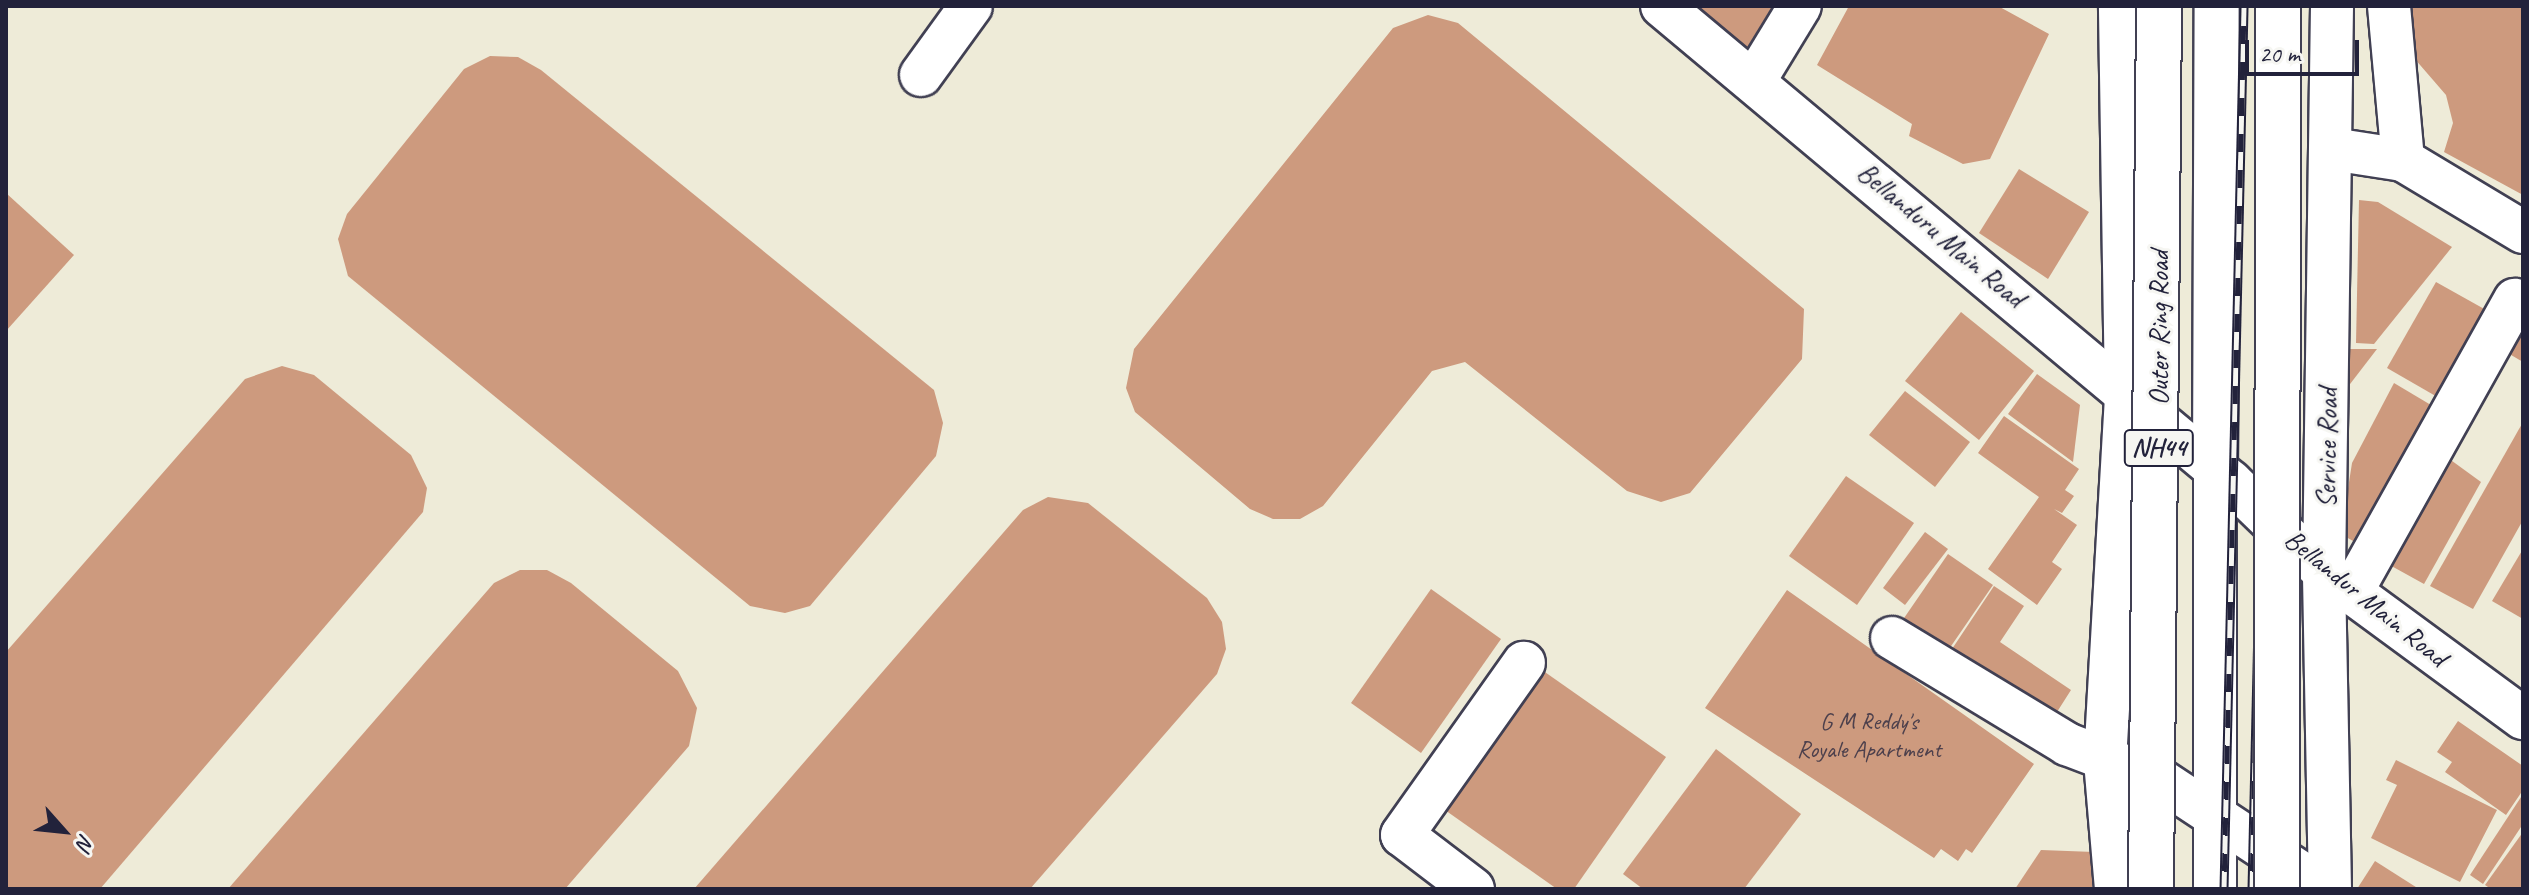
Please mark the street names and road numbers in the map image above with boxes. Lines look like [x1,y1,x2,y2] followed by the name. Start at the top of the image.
[1850,155,2032,315] street label: Bellanduru Main Road
[2142,250,2176,406] street label: Outer Ring Road
[2309,388,2345,508] street label: Service Road
[2123,426,2195,470] road number: NH44
[2278,522,2454,674] street label: Bellandur Main Road

